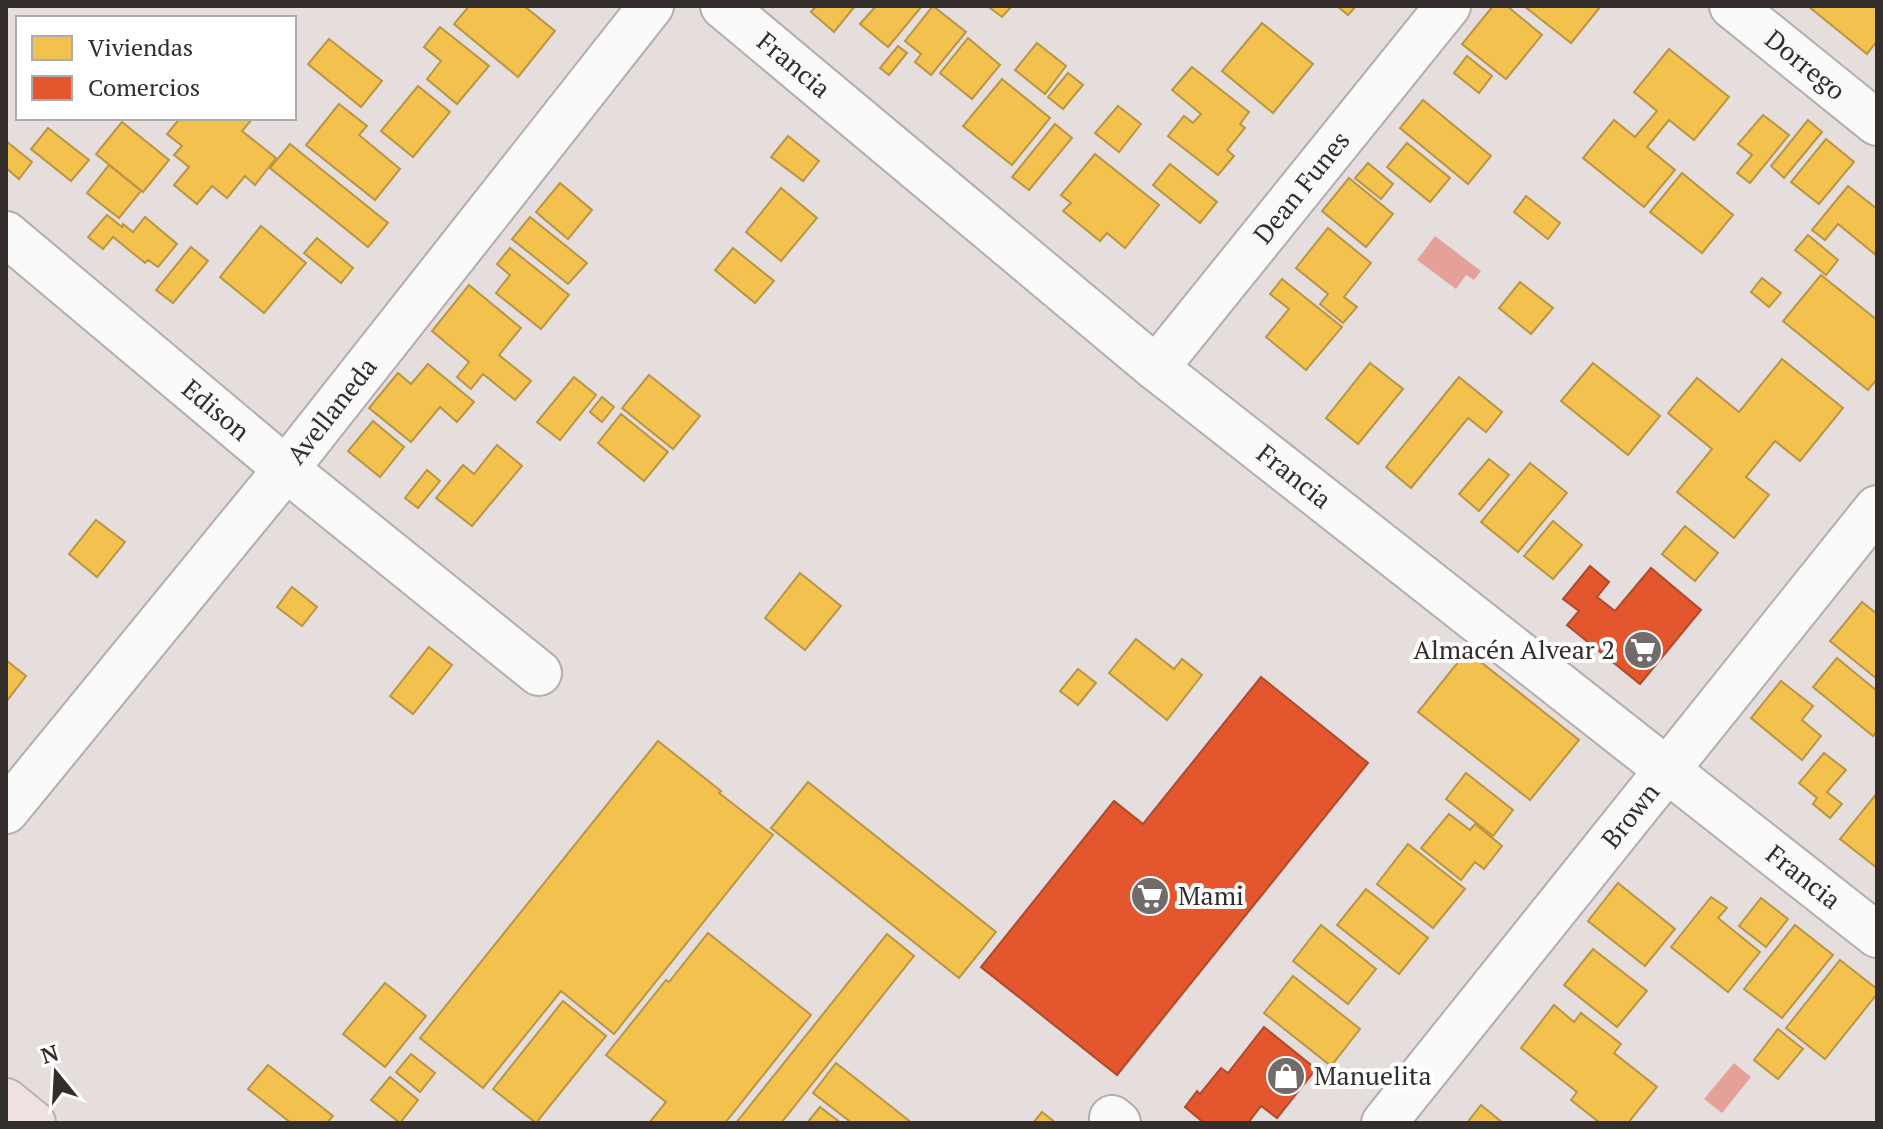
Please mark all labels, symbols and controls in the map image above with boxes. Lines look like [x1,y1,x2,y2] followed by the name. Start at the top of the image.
[16,16,296,120] legend
[1759,22,1853,107] street label: Dorrego
[750,24,838,105] street label: Francia
[88,31,193,63] text: Viviendas
[88,71,200,103] text: Comercios
[1245,123,1357,250] street label: Dean Funes
[278,350,384,471] street label: Avellaneda
[176,371,258,448] street label: Edison
[1250,436,1339,516] street label: Francia
[1622,629,1664,671] supermarket icon: Almacén Alvear 2
[1413,632,1615,666] place label: Almacén Alvear 2
[1593,775,1666,855] street label: Brown
[1760,836,1848,916] street label: Francia
[1129,875,1171,917] supermarket icon: Mami
[1178,878,1244,912] place label: Mami
[16,1033,96,1113] north arrow
[37,1037,62,1070] text: N
[1265,1055,1307,1097] shop icon: Manuelita
[1314,1058,1432,1092] place label: Manuelita

